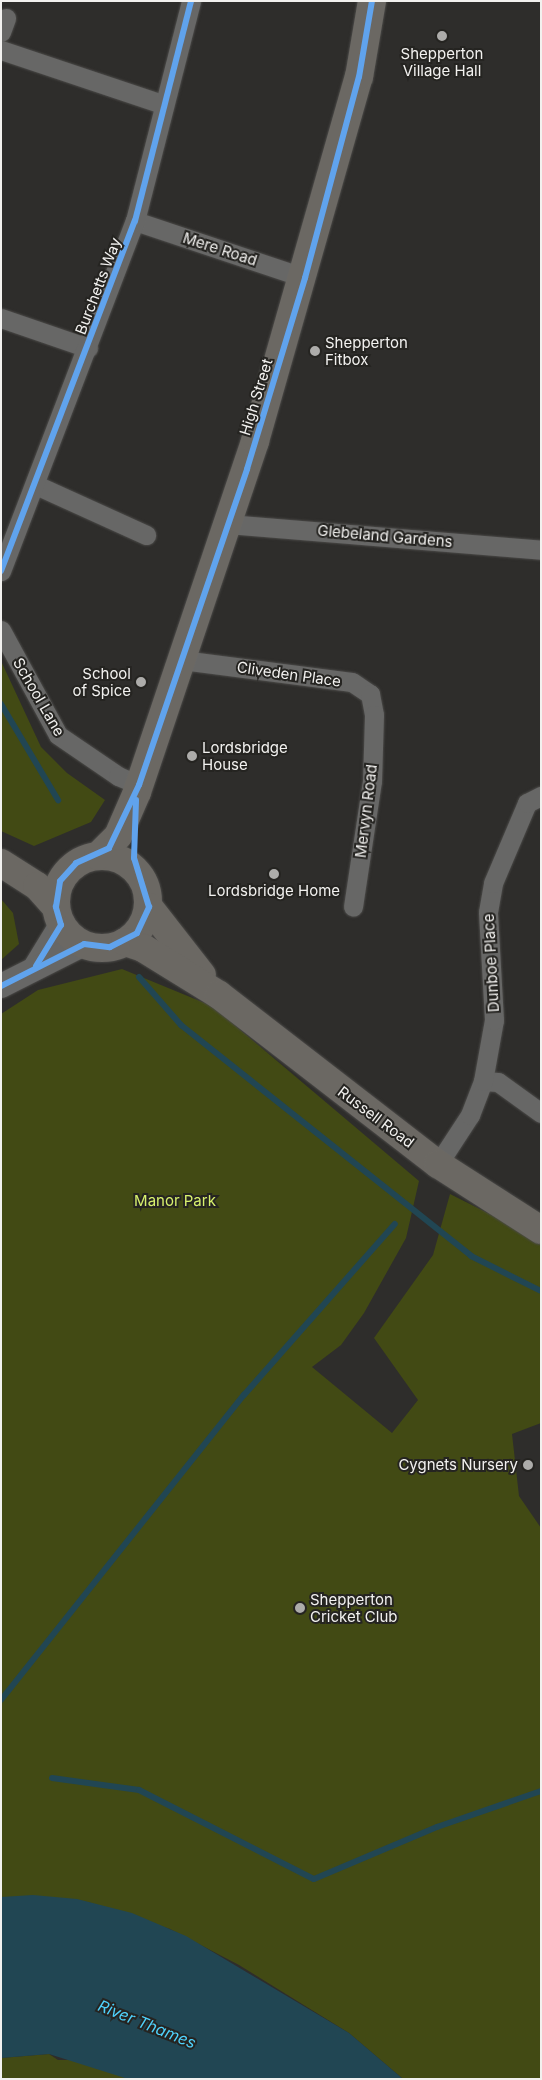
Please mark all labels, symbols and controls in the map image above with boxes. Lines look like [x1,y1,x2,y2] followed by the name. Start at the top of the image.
[436,30,448,42] marker: Shepperton Village Hall
[401,44,483,79] place label: Shepperton Village Hall
[181,229,259,269] street label: Mere Road
[71,235,125,337] street label: Burchetts Way
[325,333,408,368] place label: Shepperton Fitbox
[309,345,321,357] marker: Shepperton Fitbox
[236,356,276,438] street label: High Street
[317,521,453,551] street label: Glebeland Gardens
[9,655,69,739] street label: School Lane
[236,658,342,690] street label: Cliveden Place
[72,664,131,699] place label: School of Spice
[135,676,147,688] marker: School of Spice
[202,738,288,773] place label: Lordsbridge House
[186,750,198,762] marker: Lordsbridge House
[351,763,381,859] street label: Mervyn Road
[268,868,280,880] marker: Lordsbridge Home
[208,882,340,900] place label: Lordsbridge Home
[479,913,503,1013] street label: Dunboe Place
[334,1082,418,1152] street label: Russell Road
[134,1192,216,1210] park label: Manor Park
[398,1456,518,1474] place label: Cygnets Nursery
[522,1459,534,1471] marker: Cygnets Nursery
[310,1590,397,1625] place label: Shepperton Cricket Club
[294,1602,306,1614] marker: Shepperton Cricket Club
[95,1996,199,2052] water label: River Thames

